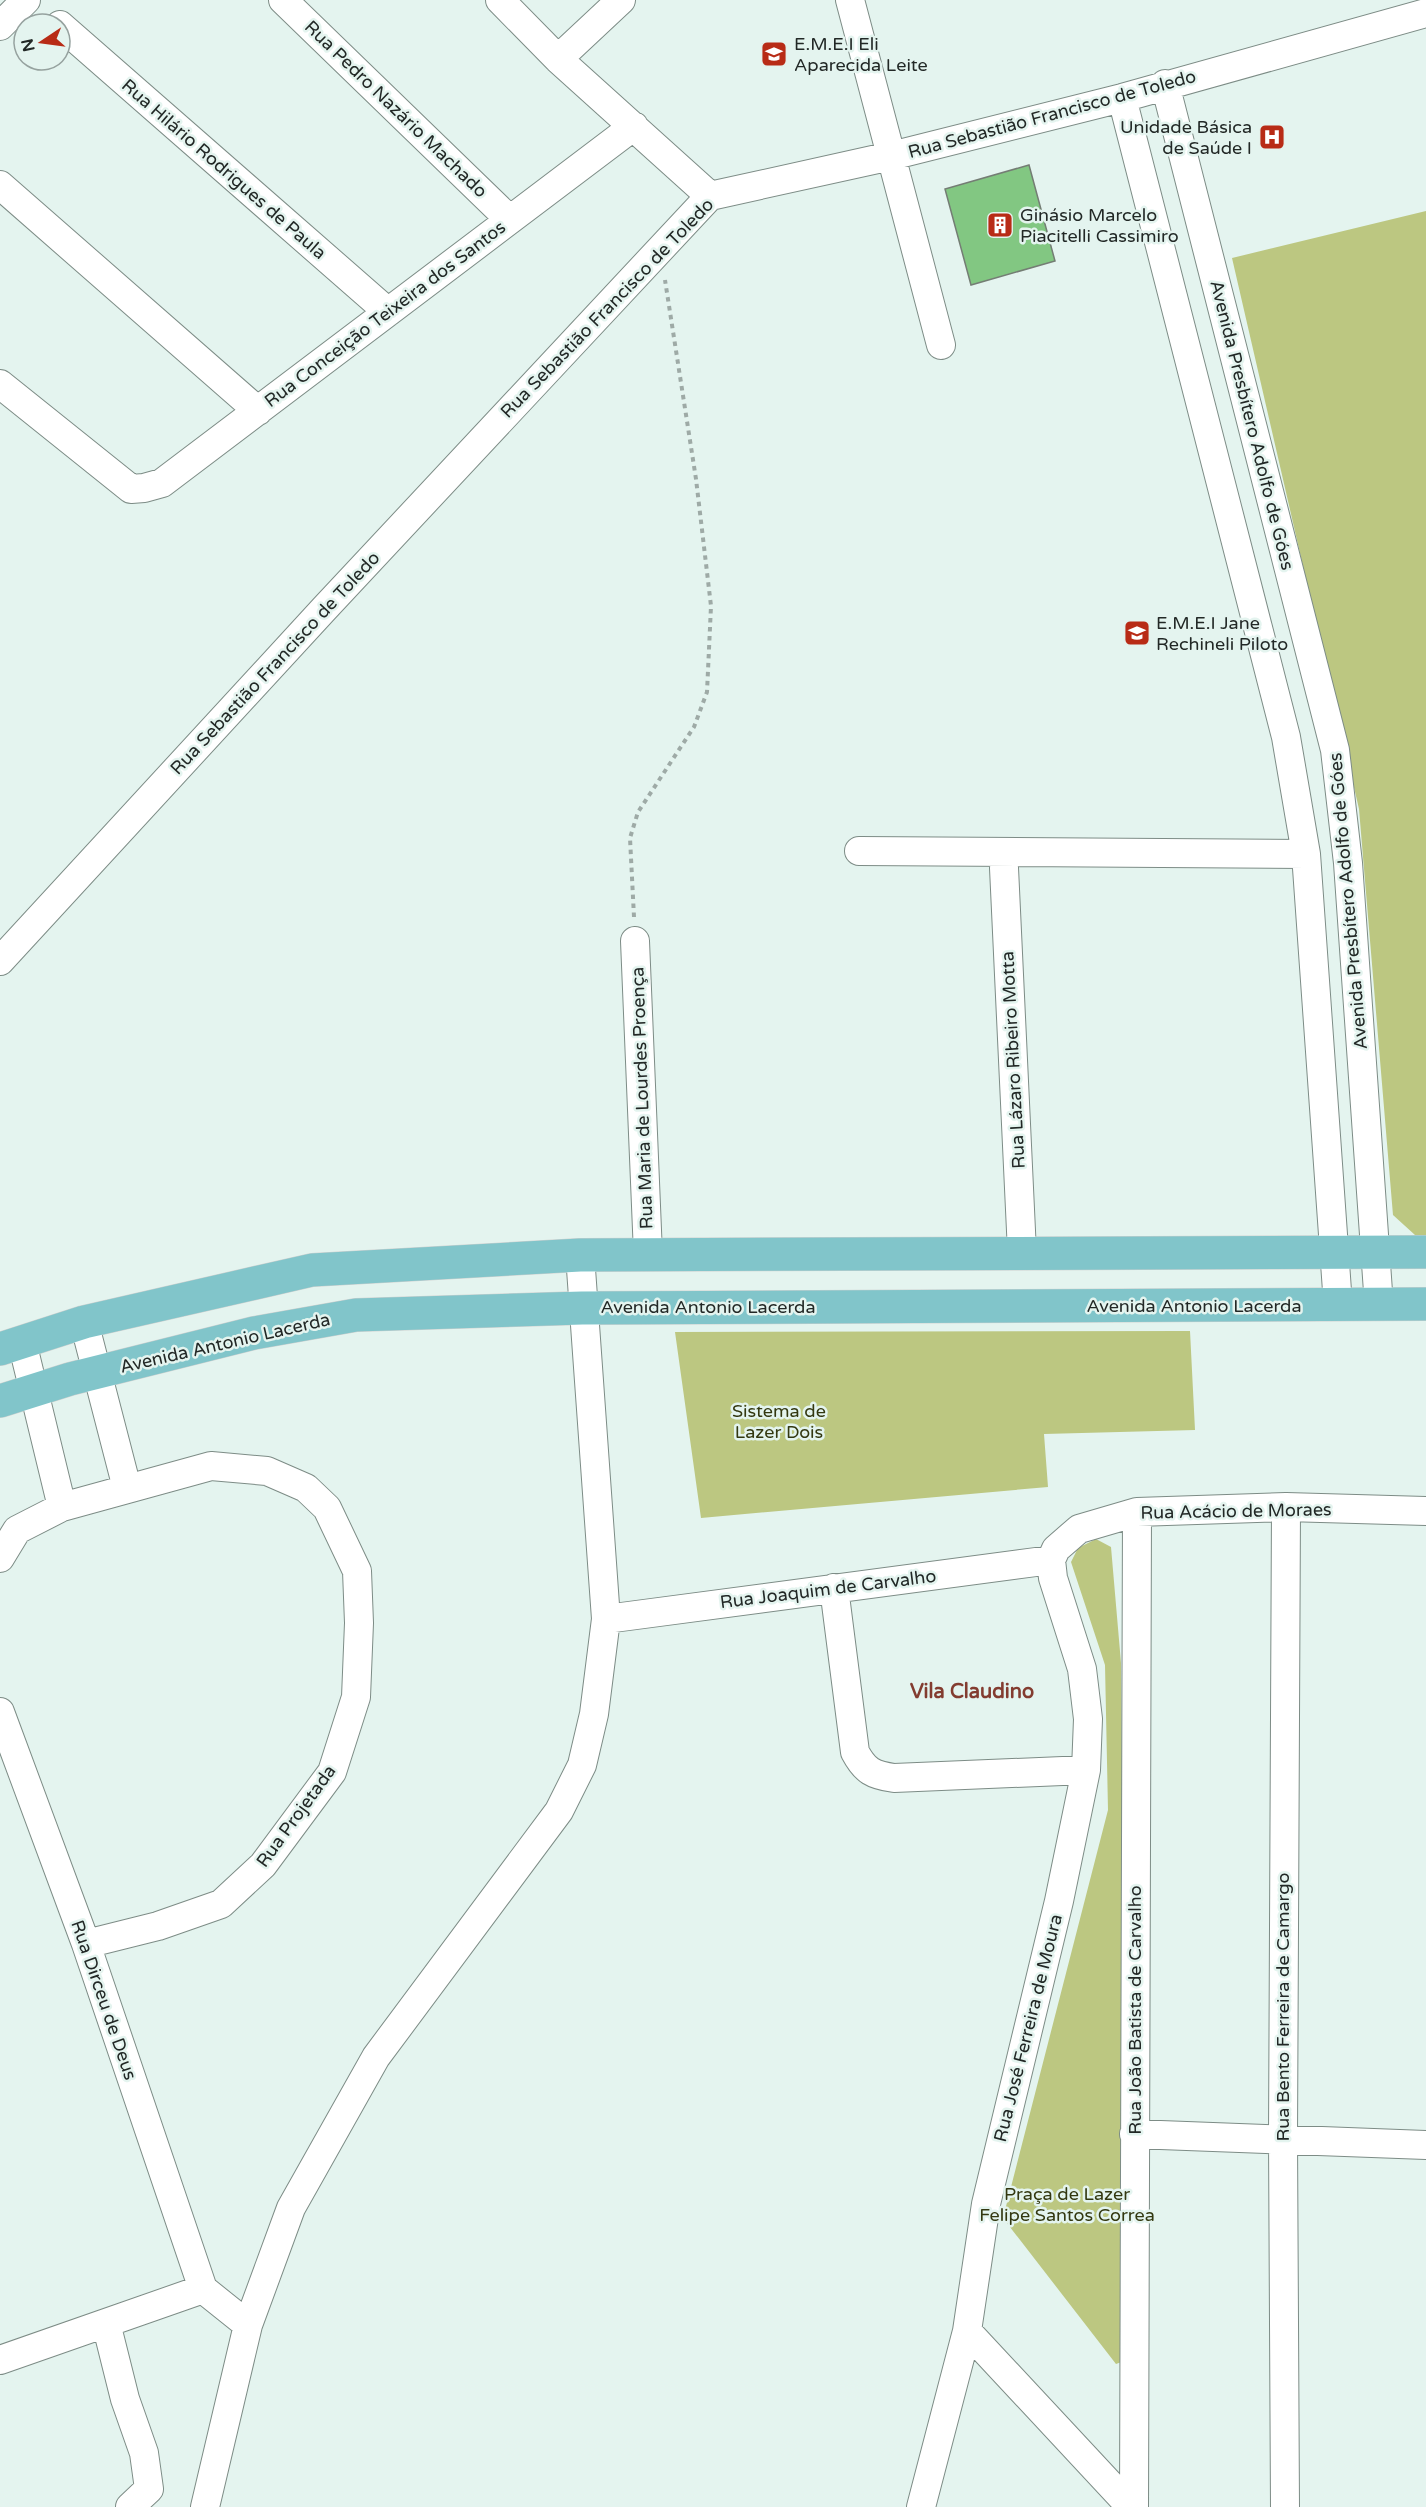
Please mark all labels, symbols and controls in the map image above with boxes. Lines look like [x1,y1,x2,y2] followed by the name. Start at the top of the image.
[12,12,72,72] north arrow
[300,16,492,202] street label: Rua Pedro Nazário Machado
[794,33,928,76] place label: E.M.E.I Eli Aparecida Leite
[17,37,40,54] text: N
[759,39,789,69] school or university icon: E.M.E.I Eli Aparecida Leite
[906,65,1198,163] street label: Rua Sebastião Francisco de Toledo
[117,74,331,264] street label: Rua Hilário Rodrigues de Paula
[1120,116,1252,159] place label: Unidade Básica de Saúde I
[1257,122,1287,152] hospital icon: Unidade Básica de Saúde I
[496,193,718,423] street label: Rua Sebastião Francisco de Toledo
[1020,204,1179,247] place label: Ginásio Marcelo Piacitelli Cassimiro
[985,210,1015,240] building icon: Ginásio Marcelo Piacitelli Cassimiro
[260,216,510,412] street label: Rua Conceição Teixeira dos Santos
[1205,278,1299,572] street label: Avenida Presbítero Adolfo de Góes
[166,547,384,779] street label: Rua Sebastião Francisco de Toledo
[1156,612,1288,655] place label: E.M.E.I Jane Rechineli Piloto
[1122,618,1152,648] school or university icon: E.M.E.I Jane Rechineli Piloto
[1324,752,1372,1050] street label: Avenida Presbítero Adolfo de Góes
[996,951,1030,1169] street label: Rua Lázaro Ribeiro Motta
[626,966,658,1230] street label: Rua Maria de Lourdes Proença
[1086,1295,1302,1317] street label: Avenida Antonio Lacerda
[600,1296,816,1318] street label: Avenida Antonio Lacerda
[118,1308,332,1378] street label: Avenida Antonio Lacerda
[732,1400,826,1443] park label: Sistema de Lazer Dois
[1140,1498,1332,1524] street label: Rua Acácio de Moraes
[719,1565,937,1613] street label: Rua Joaquim de Carvalho
[910,1680,1034,1704] district label: Vila Claudino
[251,1760,341,1872] street label: Rua Projetada
[1272,1872,1294,2141] street label: Rua Bento Ferreira de Camargo
[1124,1885,1146,2135] street label: Rua João Batista de Carvalho
[989,1912,1067,2144] street label: Rua José Ferreira de Moura
[66,1917,142,2083] street label: Rua Dirceu de Deus
[979,2183,1155,2226] park label: Praça de Lazer Felipe Santos Correa

